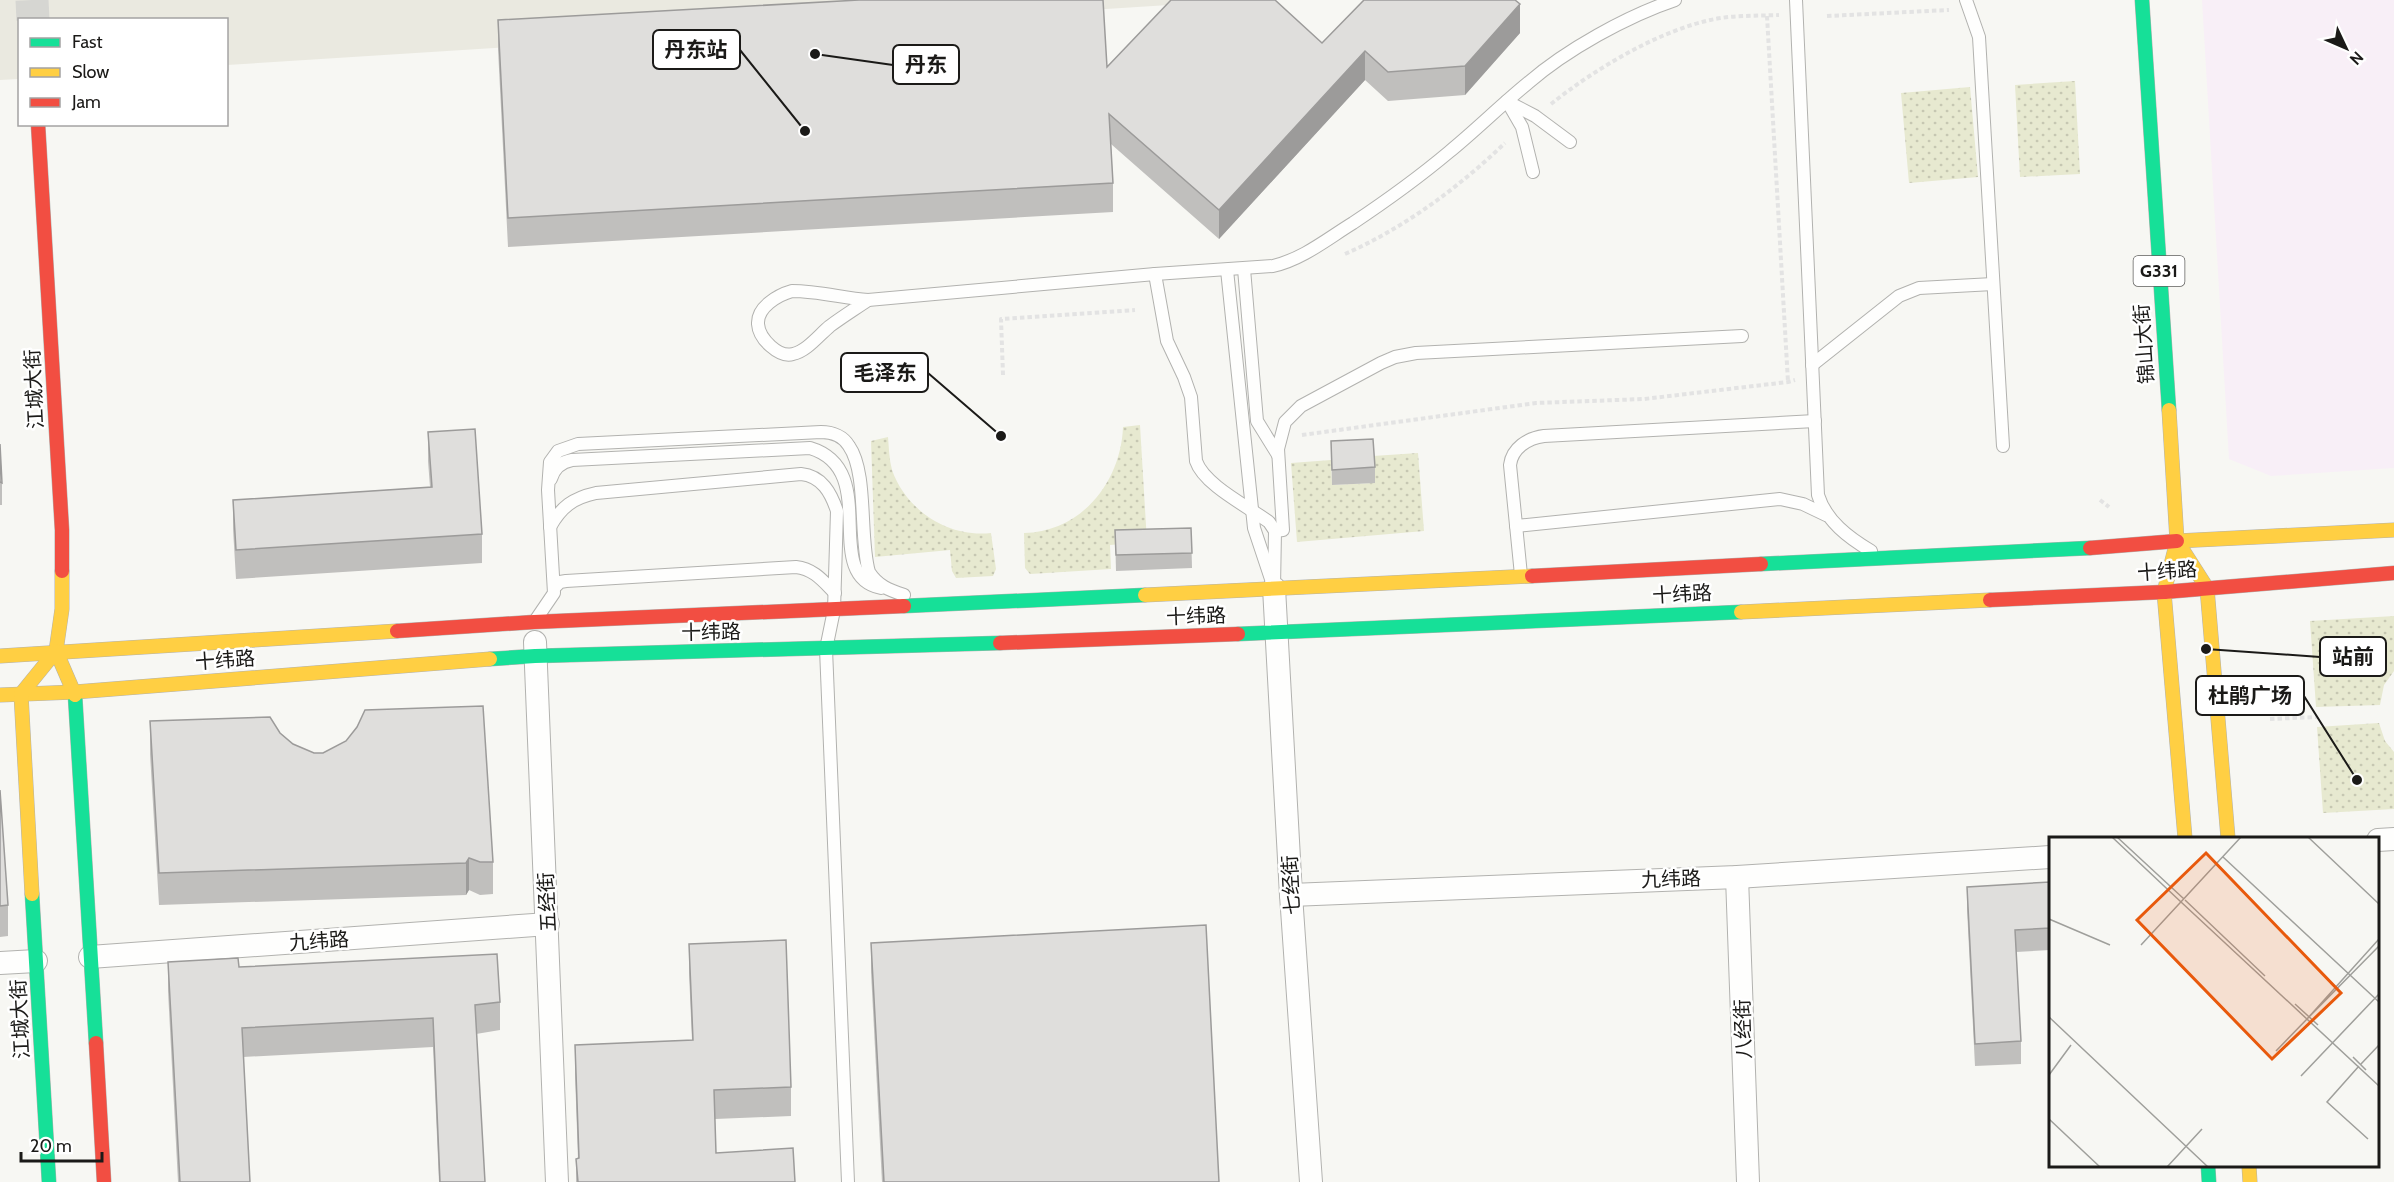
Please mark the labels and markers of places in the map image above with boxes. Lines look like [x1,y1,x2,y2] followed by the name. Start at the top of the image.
[653,30,740,69] callout: 丹东站
[893,45,959,84] callout: 丹东
[841,353,928,392] callout: 毛泽东
[2320,637,2386,676] callout: 站前
[2196,676,2304,715] callout: 杜鹃广场

